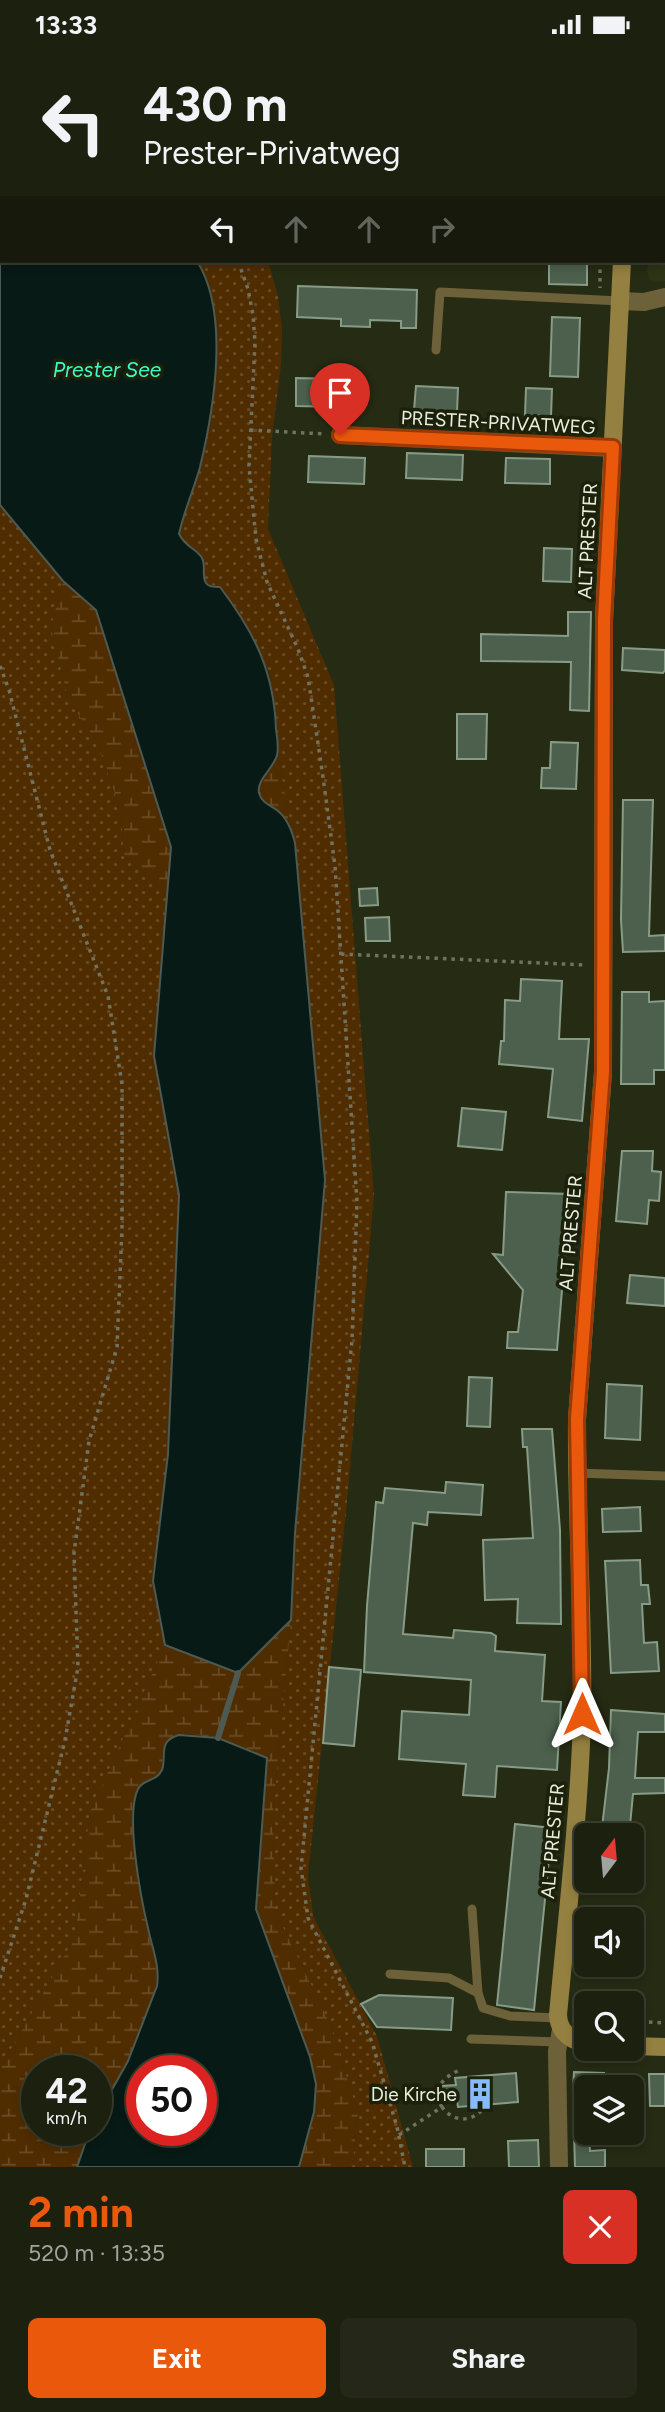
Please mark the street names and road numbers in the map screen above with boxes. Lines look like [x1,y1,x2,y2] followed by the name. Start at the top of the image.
[400,406,596,439] street label: PRESTER-PRIVATWEG
[573,482,602,600] street label: ALT PRESTER
[554,1174,587,1292] street label: ALT PRESTER
[536,1782,569,1900] street label: ALT PRESTER

